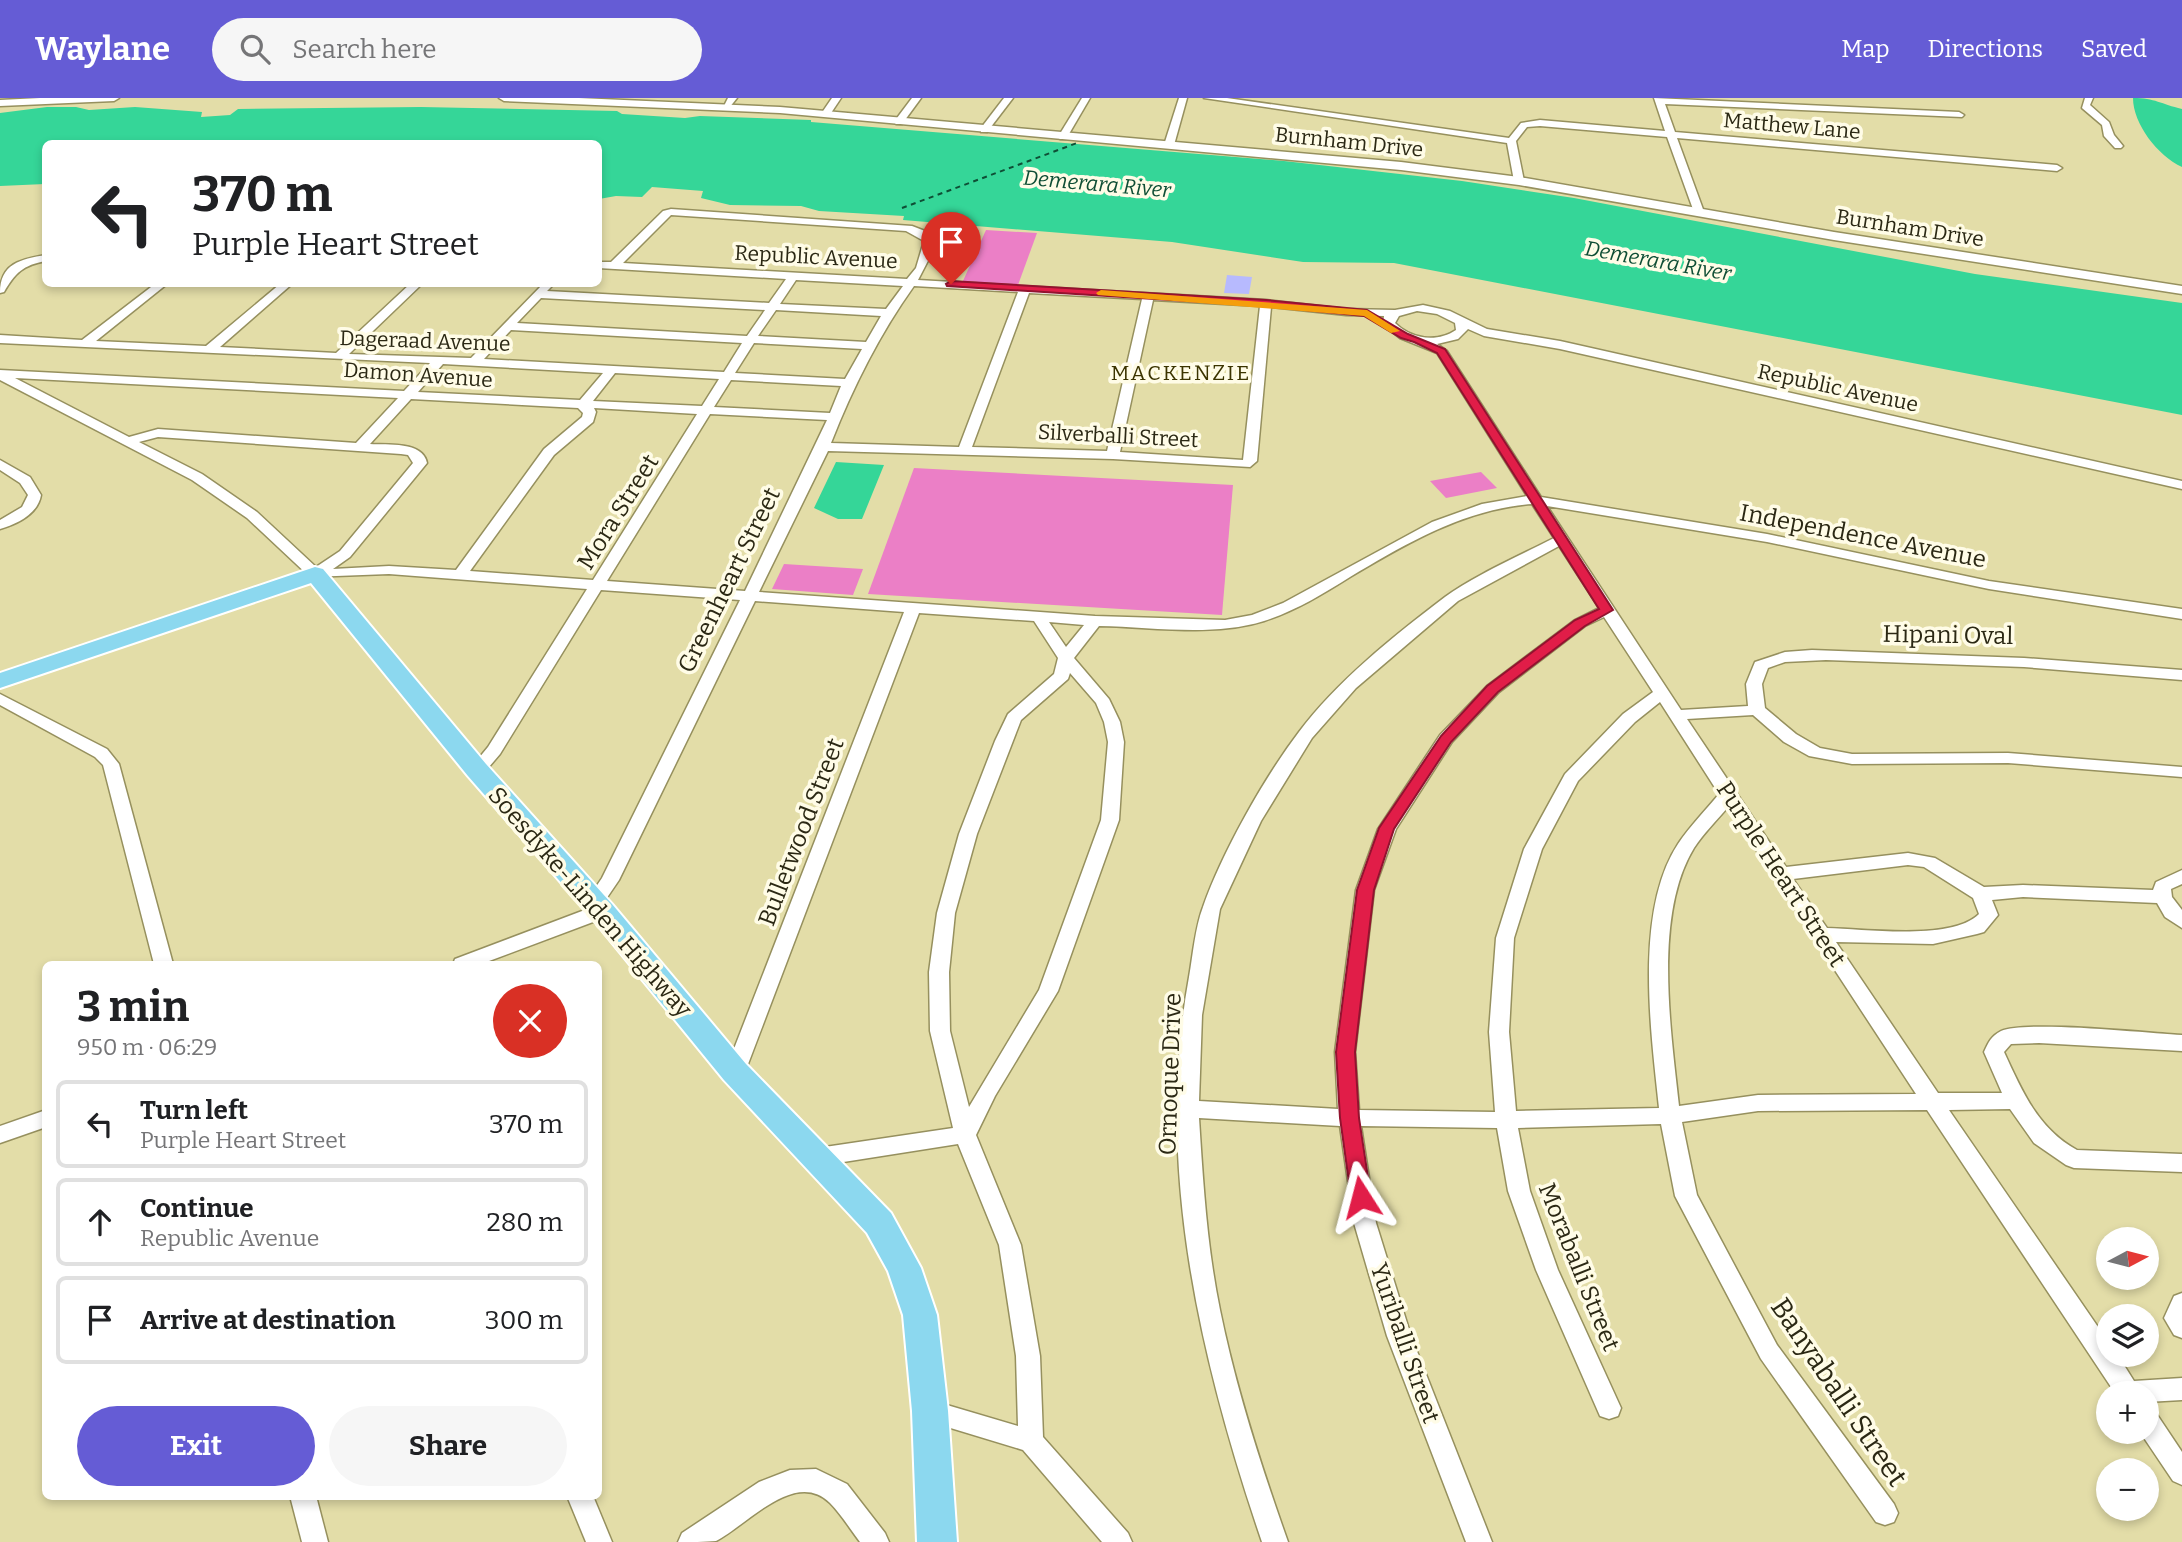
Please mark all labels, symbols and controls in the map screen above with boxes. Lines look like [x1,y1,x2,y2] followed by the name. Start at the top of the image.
[212,18,702,81] search box
[35,29,170,69] text: Waylane
[236,30,274,68] icon: search
[292,34,437,65] text: Search here
[1841,35,1890,63] text: Map
[1928,35,2043,63] text: Directions
[2081,35,2147,63] text: Saved
[1722,107,1862,145] street label: Matthew Lane
[1274,121,1424,163] street label: Burnham Drive
[192,165,332,224] text: 370 m
[1022,165,1173,204] water label: Demerara River
[77,168,168,259] icon: left
[1834,204,1986,252] street label: Burnham Drive
[921,212,981,284] pin
[932,223,970,261] icon: arrive
[192,225,479,263] text: Purple Heart Street
[1583,235,1735,287] water label: Demerara River
[734,240,898,274] street label: Republic Avenue
[339,325,511,357] street label: Dageraad Avenue
[343,357,493,393] street label: Damon Avenue
[1755,358,1921,418] street label: Republic Avenue
[1111,360,1251,386] district label: MACKENZIE
[1037,419,1199,453] street label: Silverballi Street
[572,449,665,575] street label: Mora Street
[672,483,786,677] street label: Greenheart Street
[1737,498,1989,574] street label: Independence Avenue
[1882,620,2014,650] street label: Hipani Oval
[752,734,850,930] street label: Bulletwood Street
[1711,776,1851,972] street label: Purple Heart Street
[482,781,698,1023] street label: Soesdyke-Linden Highway
[77,982,189,1032] text: 3 min
[493,984,567,1058] button: close
[1153,992,1187,1156] street label: Ornoque Drive
[77,1033,217,1061] text: 950 m · 06:29
[140,1095,248,1126] text: Turn left
[81,1105,119,1143] icon: left
[489,1109,563,1140] text: 370 m
[140,1126,346,1154] text: Purple Heart Street
[1324,1160,1398,1234] position arrow
[1533,1179,1625,1355] street label: Moraballi Street
[140,1193,254,1224] text: Continue
[81,1203,119,1241] icon: ahead
[487,1207,563,1238] text: 280 m
[140,1224,319,1252] text: Republic Avenue
[2096,1227,2160,1290] north arrow
[2096,1227,2159,1521] map controls
[1365,1259,1446,1427] street label: Yuriballi Street
[1764,1292,1914,1492] street label: Banyaballi Street
[81,1301,119,1339] icon: arrive
[2096,1304,2159,1367] button: layers
[140,1305,395,1336] text: Arrive at destination
[485,1305,563,1336] text: 300 m
[2096,1381,2159,1444] button: +
[77,1406,315,1486] button: Exit
[329,1406,567,1486] button: Share
[2096,1458,2159,1521] button: −

